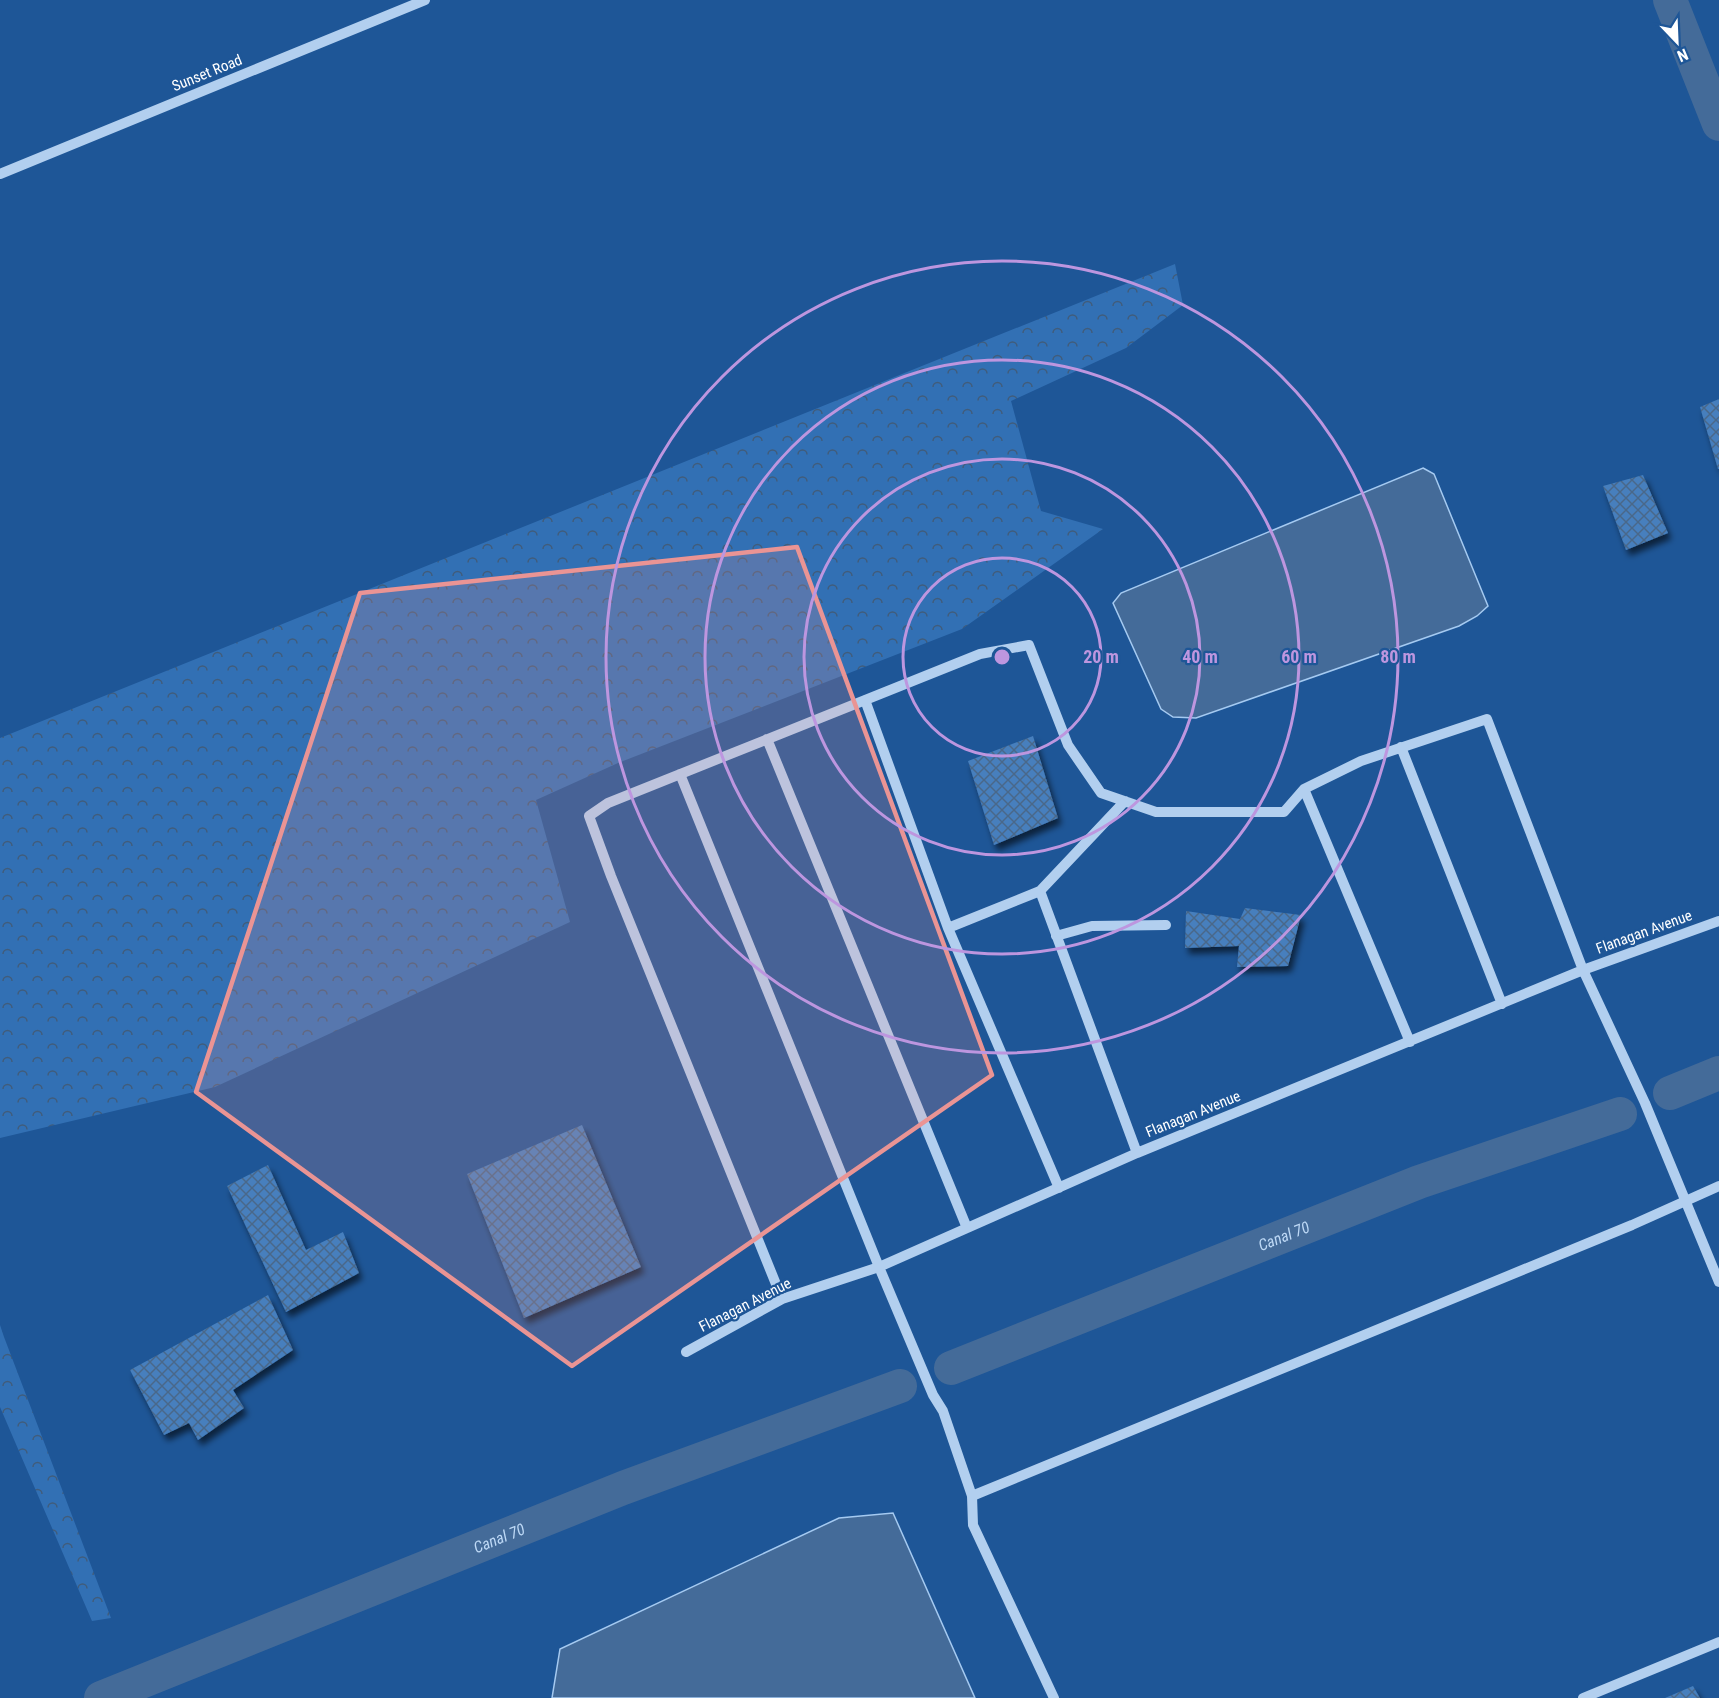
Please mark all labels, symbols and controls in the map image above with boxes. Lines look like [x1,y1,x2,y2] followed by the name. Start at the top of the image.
[1647,12,1707,72] north arrow
[1674,45,1691,66] text: N
[169,51,245,95] street label: Sunset Road
[1083,646,1119,667] text: 20 m
[1182,646,1218,667] text: 40 m
[1281,646,1317,667] text: 60 m
[1380,646,1416,667] text: 80 m
[992,647,1012,667] centre of rings
[1594,906,1694,958] street label: Flanagan Avenue
[1143,1087,1243,1141] street label: Flanagan Avenue
[1255,1217,1312,1255] water label: Canal 70
[696,1274,794,1336] street label: Flanagan Avenue
[471,1519,528,1557] water label: Canal 70

